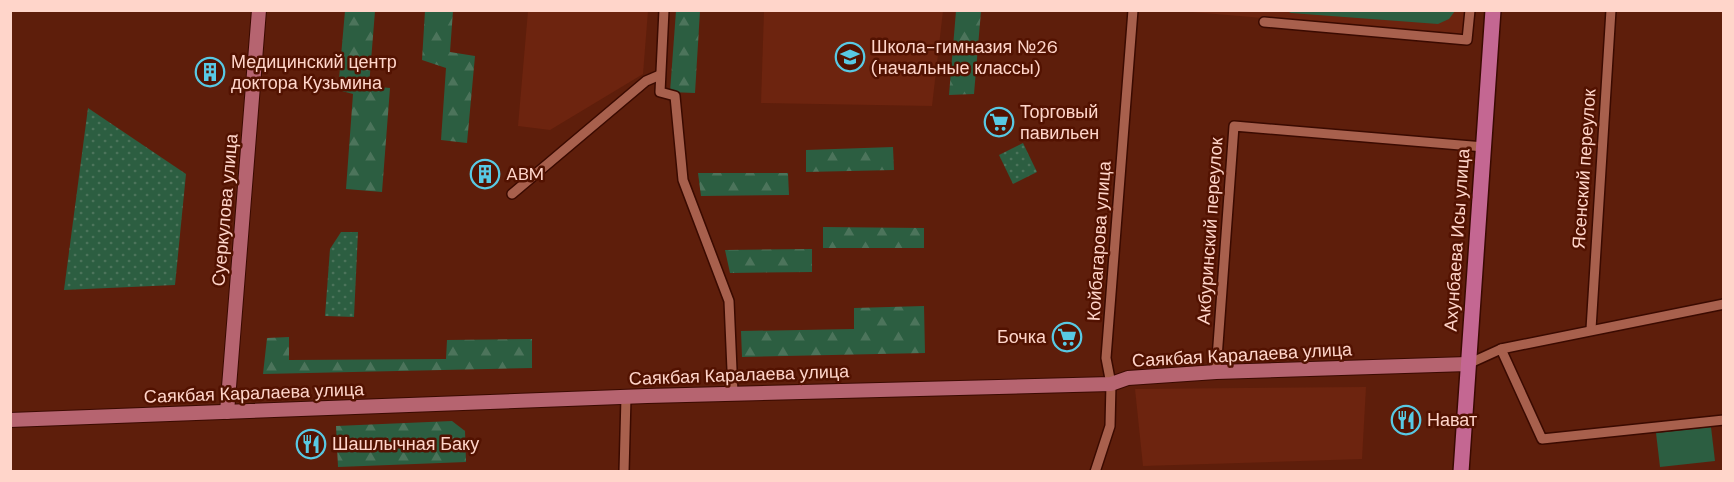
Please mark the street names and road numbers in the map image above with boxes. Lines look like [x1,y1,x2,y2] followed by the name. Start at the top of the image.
[1566,88,1602,250] street label: Ясенский переулок
[206,132,244,287] street label: Суеркулова улица
[1191,137,1229,325] street label: Акбуринский переулок
[1439,147,1475,332] street label: Ахунбаева Исы улица
[1081,159,1117,322] street label: Койбагарова улица
[1131,337,1354,373] street label: Саякбая Каралаева улица
[628,359,851,391] street label: Саякбая Каралаева улица
[143,377,366,409] street label: Саякбая Каралаева улица

